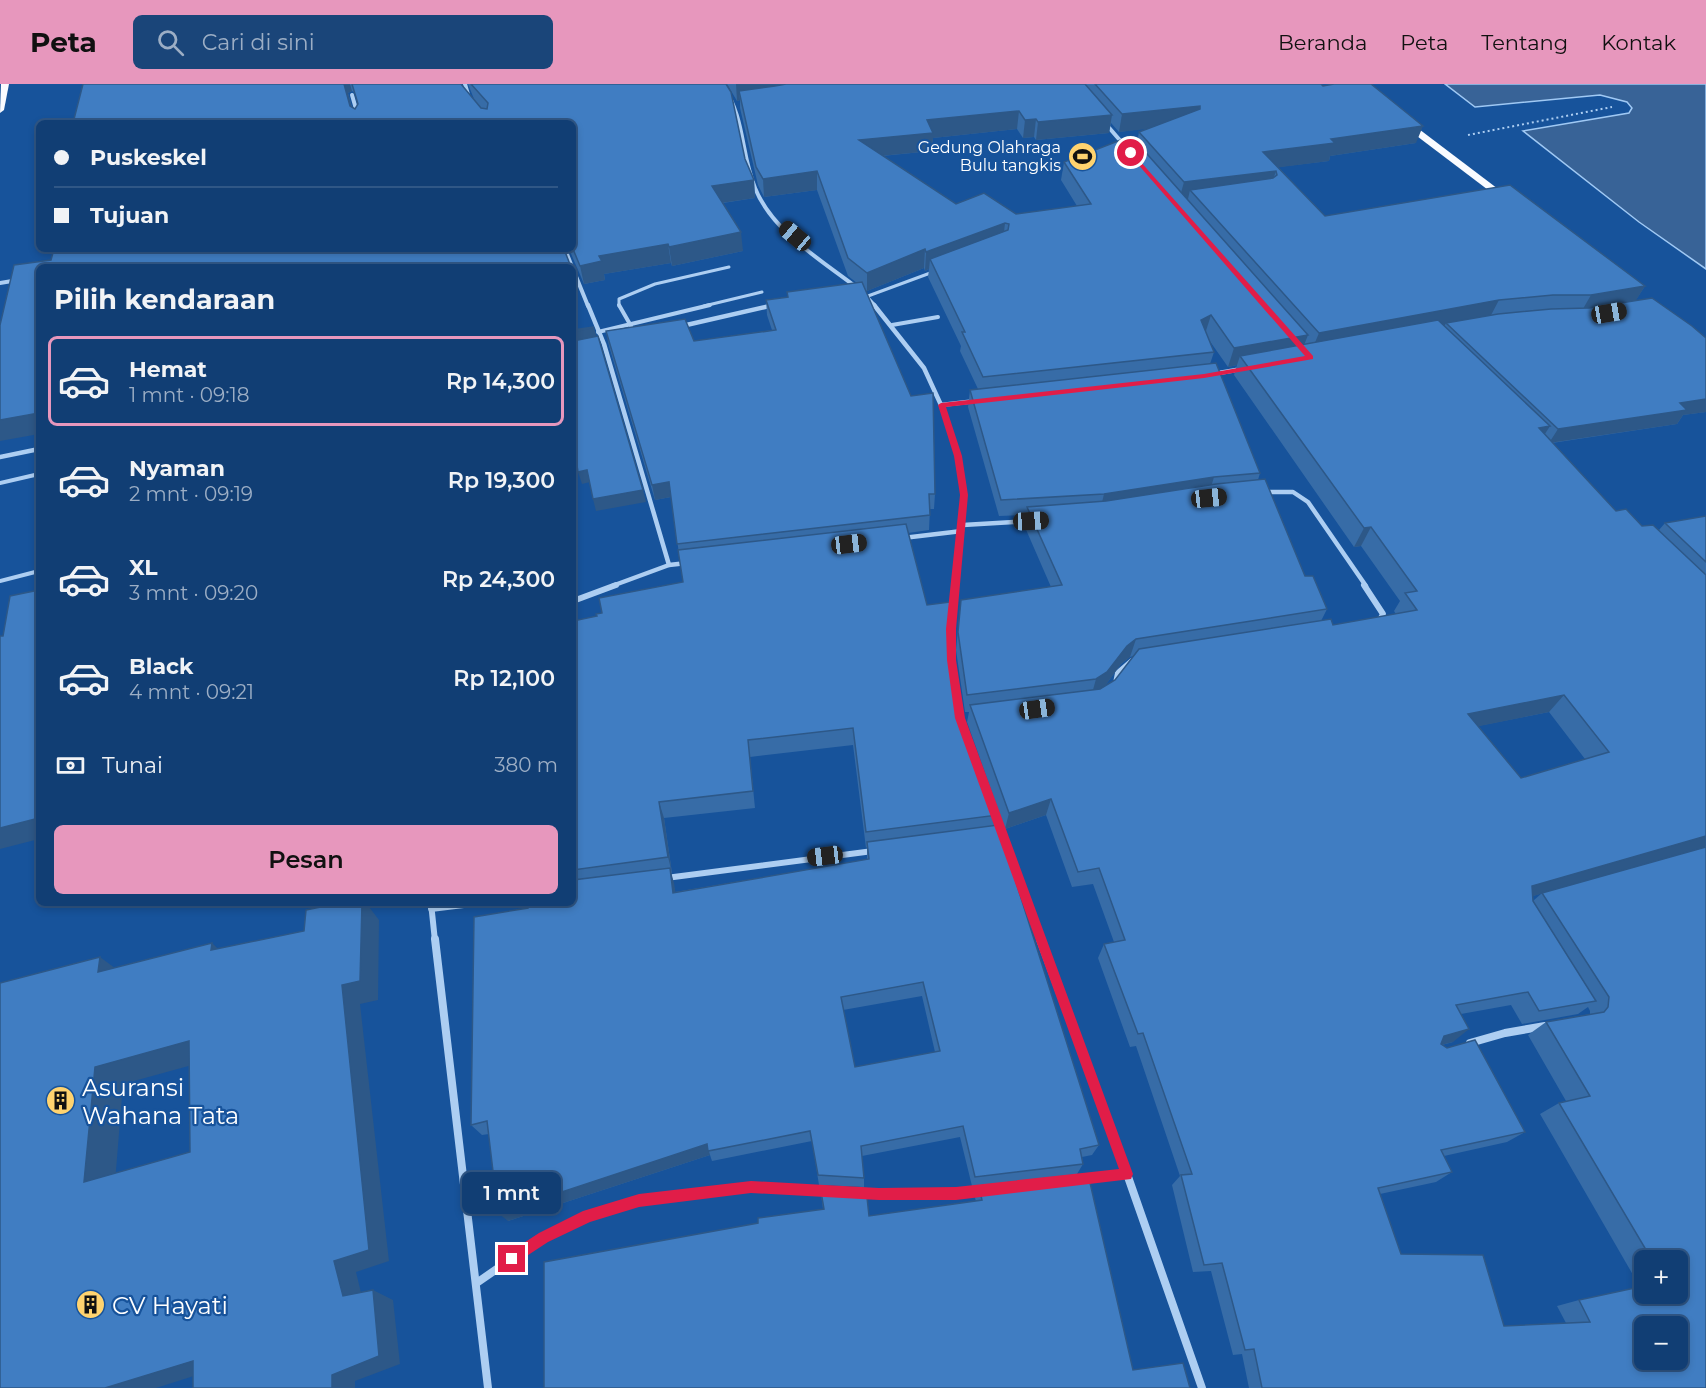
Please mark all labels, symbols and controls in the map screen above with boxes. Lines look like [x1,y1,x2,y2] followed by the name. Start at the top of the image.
[133,15,553,69] search box
[30,25,97,59] text: Peta
[154,26,187,59] icon: search
[202,29,315,56] text: Cari di sini
[1278,30,1367,55] text: Beranda
[1400,30,1448,55] text: Peta
[1481,30,1568,55] text: Tentang
[1601,30,1676,55] text: Kontak
[918,138,1061,175] place label: Gedung Olahraga Bulu tangkis
[1117,139,1144,166] route start
[1066,140,1098,172] sports icon: Gedung Olahraga Bulu tangkis
[90,144,207,171] text: Puskeskel
[90,202,169,229] text: Tujuan
[775,218,815,254] car
[54,283,275,316] text: Pilih kendaraan
[1590,301,1628,325] car
[57,354,111,408] icon: car
[129,356,207,383] text: Hemat
[446,368,555,395] text: Rp 14,300
[129,383,249,407] text: 1 mnt · 09:18
[57,453,111,507] icon: car
[129,455,225,482] text: Nyaman
[448,467,555,494] text: Rp 19,300
[129,482,253,506] text: 2 mnt · 09:19
[1190,487,1228,509] car
[1013,511,1049,531] car
[830,533,868,555] car
[57,552,111,606] icon: car
[129,554,158,581] text: XL
[442,566,555,593] text: Rp 24,300
[129,581,258,605] text: 3 mnt · 09:20
[57,651,111,705] icon: car
[129,653,193,680] text: Black
[453,665,555,692] text: Rp 12,100
[129,680,254,704] text: 4 mnt · 09:21
[1018,698,1056,720] car
[54,749,87,782] icon: cash
[102,752,163,779] text: Tunai
[494,753,558,777] text: 380 m
[54,825,558,894] button: Pesan
[806,845,844,867] car
[82,1073,239,1130] place label: Asuransi Wahana Tata
[45,1085,77,1117] building icon: Asuransi Wahana Tata
[462,1172,562,1214] callout: 1 mnt
[483,1181,540,1205] text: 1 mnt
[498,1245,525,1272] route end
[1634,1250,1688,1370] map controls
[1634,1250,1688,1304] button: +
[75,1289,107,1321] building icon: CV Hayati
[112,1291,228,1320] place label: CV Hayati
[1634,1316,1688,1370] button: −

